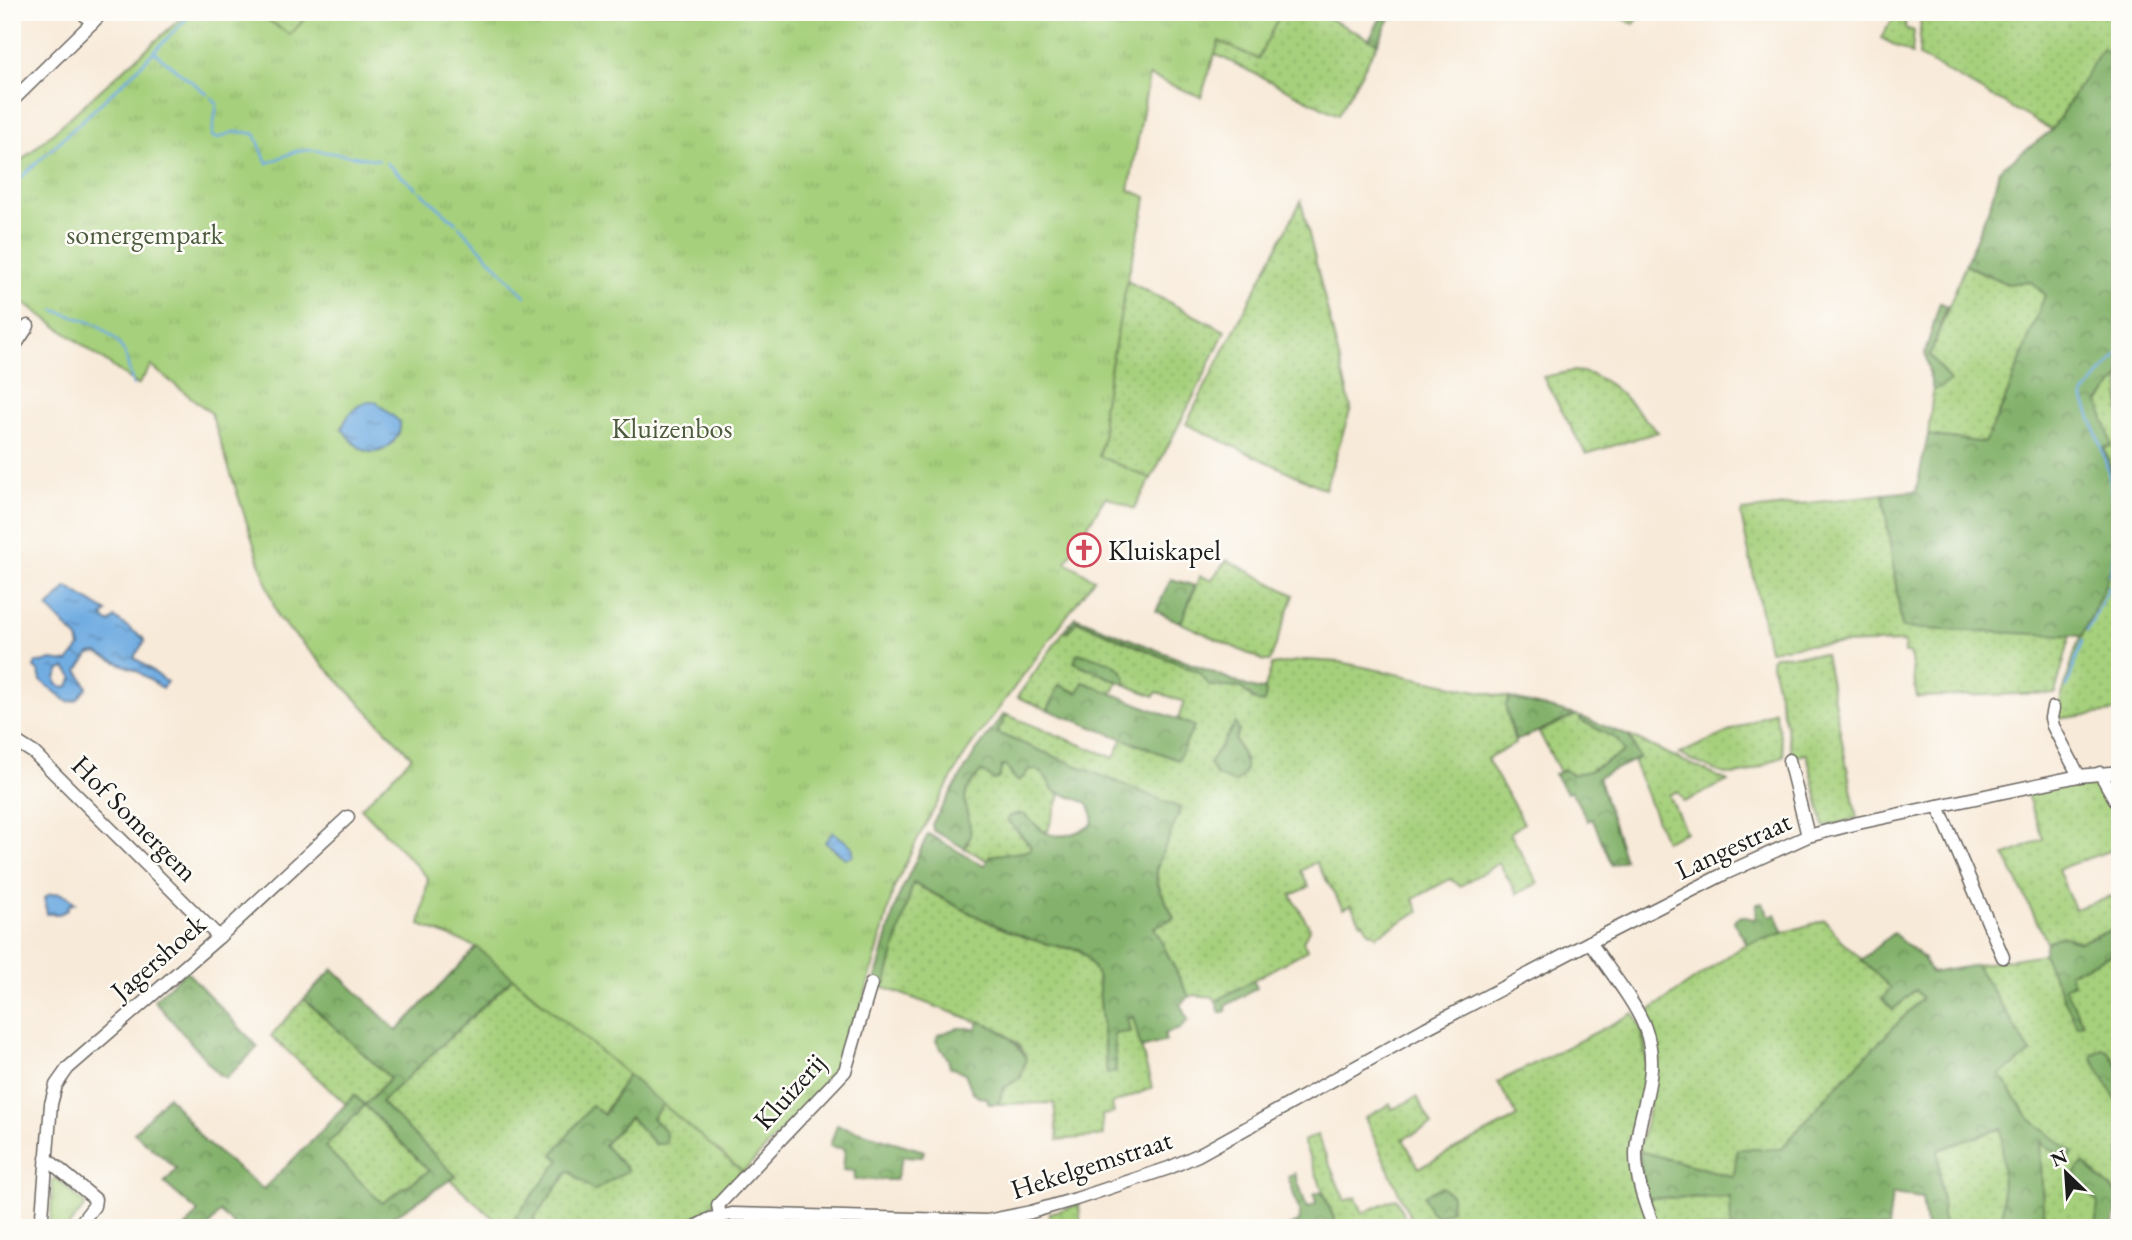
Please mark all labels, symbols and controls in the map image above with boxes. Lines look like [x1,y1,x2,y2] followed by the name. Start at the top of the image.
[66,216,225,252] park label: somergempark
[612,410,733,446] park label: Kluizenbos
[1065,531,1103,569] church icon: Kluiskapel
[1108,532,1221,568] place label: Kluiskapel
[64,747,206,889] street label: Hof Somergem
[1669,802,1797,887] street label: Langestraat
[101,905,214,1009] street label: Jagershoek
[745,1045,833,1137] street label: Kluizerij
[1006,1121,1176,1207] street label: Hekelgemstraat
[2030,1138,2100,1208] north arrow
[2047,1143,2072,1173] text: N

